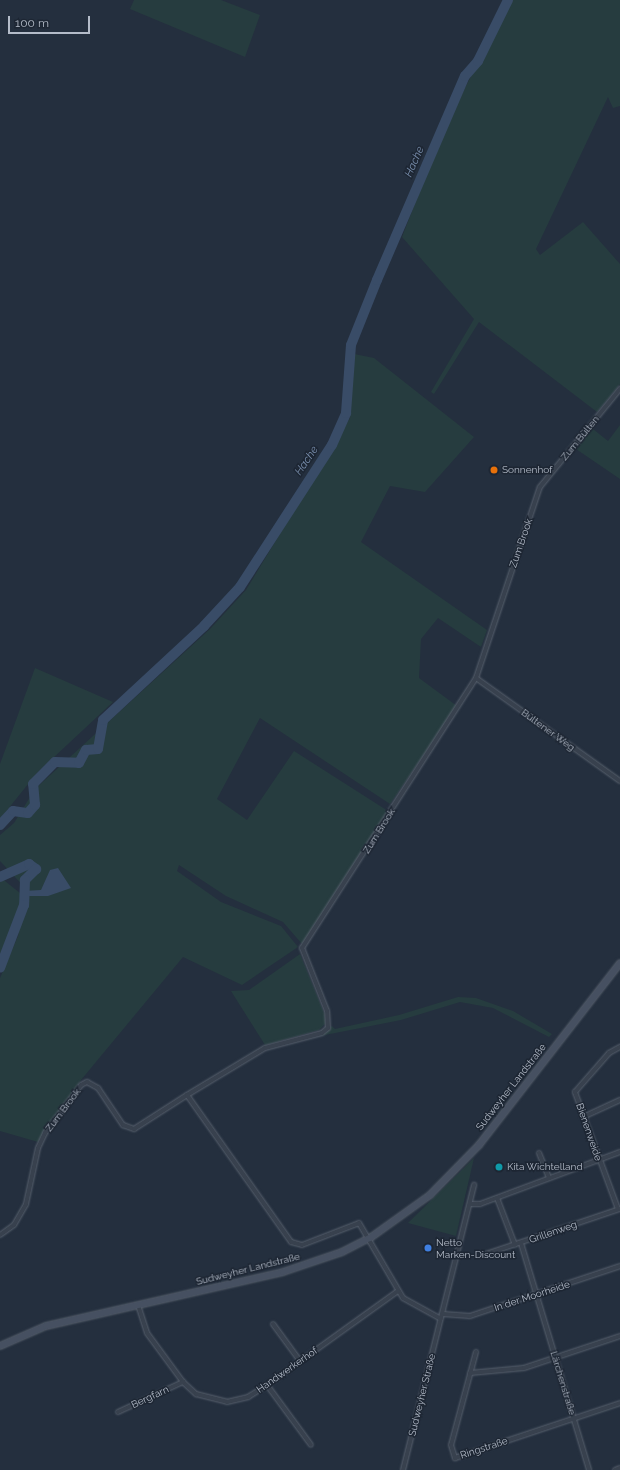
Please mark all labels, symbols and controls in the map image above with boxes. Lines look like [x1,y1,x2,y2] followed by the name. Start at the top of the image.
[10,8,92,34] scale bar
[15,16,49,30] text: 100 m
[402,145,428,179] water label: Hache
[558,413,602,463] street label: Zum Bülten
[293,444,321,478] water label: Hache
[502,464,552,476] place label: Sonnenhof
[489,465,499,475] marker: Sonnenhof
[507,517,535,569] street label: Zum Brook
[519,706,577,754] street label: Bültener Weg
[360,806,398,856] street label: Zum Brook
[473,1041,549,1133] street label: Sudweyher Landstraße
[43,1086,83,1134] street label: Zum Brook
[574,1102,604,1162] street label: Bienenweide
[507,1161,583,1173] place label: Kita Wichtelland
[494,1162,504,1172] marker: Kita Wichtelland
[527,1218,579,1246] street label: Grillenweg
[436,1236,515,1260] place label: Netto Marken-Discount
[423,1243,433,1253] marker: Netto Marken-Discount
[195,1250,301,1288] street label: Sudweyher Landstraße
[493,1278,571,1314] street label: In der Moorheide
[254,1345,320,1395] street label: Handwerkerhof
[548,1350,578,1416] street label: Lärchenstraße
[406,1352,438,1438] street label: Sudweyher Straße
[129,1383,171,1411] street label: Bergfarn
[459,1435,509,1461] street label: Ringstraße

